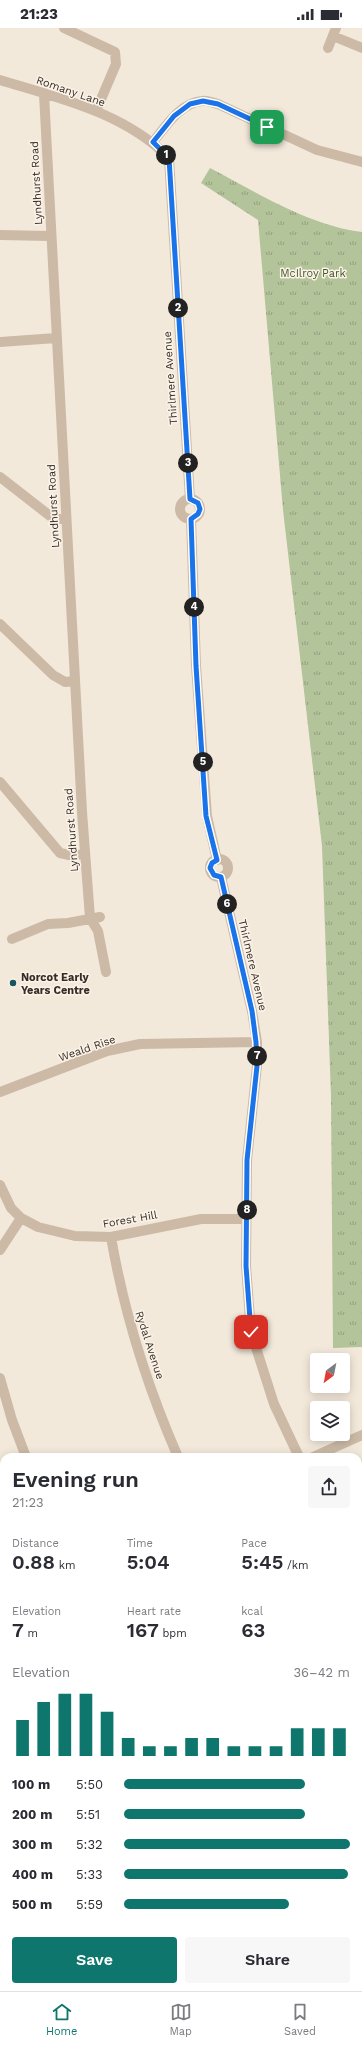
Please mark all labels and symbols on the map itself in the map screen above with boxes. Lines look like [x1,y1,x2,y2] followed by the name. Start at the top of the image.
[35,74,107,109] street label: Romany Lane
[250,110,284,144] pin
[28,141,45,225] street label: Lyndhurst Road
[156,145,176,165] pin: 1
[280,267,346,280] park label: McIlroy Park
[168,298,188,318] pin: 2
[161,331,180,425] street label: Thirlmere Avenue
[178,453,198,473] pin: 3
[45,464,62,548] street label: Lyndhurst Road
[184,597,204,617] pin: 4
[193,752,213,772] pin: 5
[62,788,81,872] street label: Lyndhurst Road
[217,894,237,914] pin: 6
[236,918,269,1012] street label: Thirlmere Avenue
[21,971,90,997] place label: Norcot Early Years Centre
[8,978,18,988] marker: Norcot Early Years Centre
[57,1033,117,1064] street label: Weald Rise
[247,1046,267,1066] pin: 7
[237,1200,257,1220] pin: 8
[102,1208,159,1231] street label: Forest Hill
[132,1309,167,1381] street label: Rydal Avenue
[234,1315,268,1349] pin
[310,1353,350,1393] north arrow

